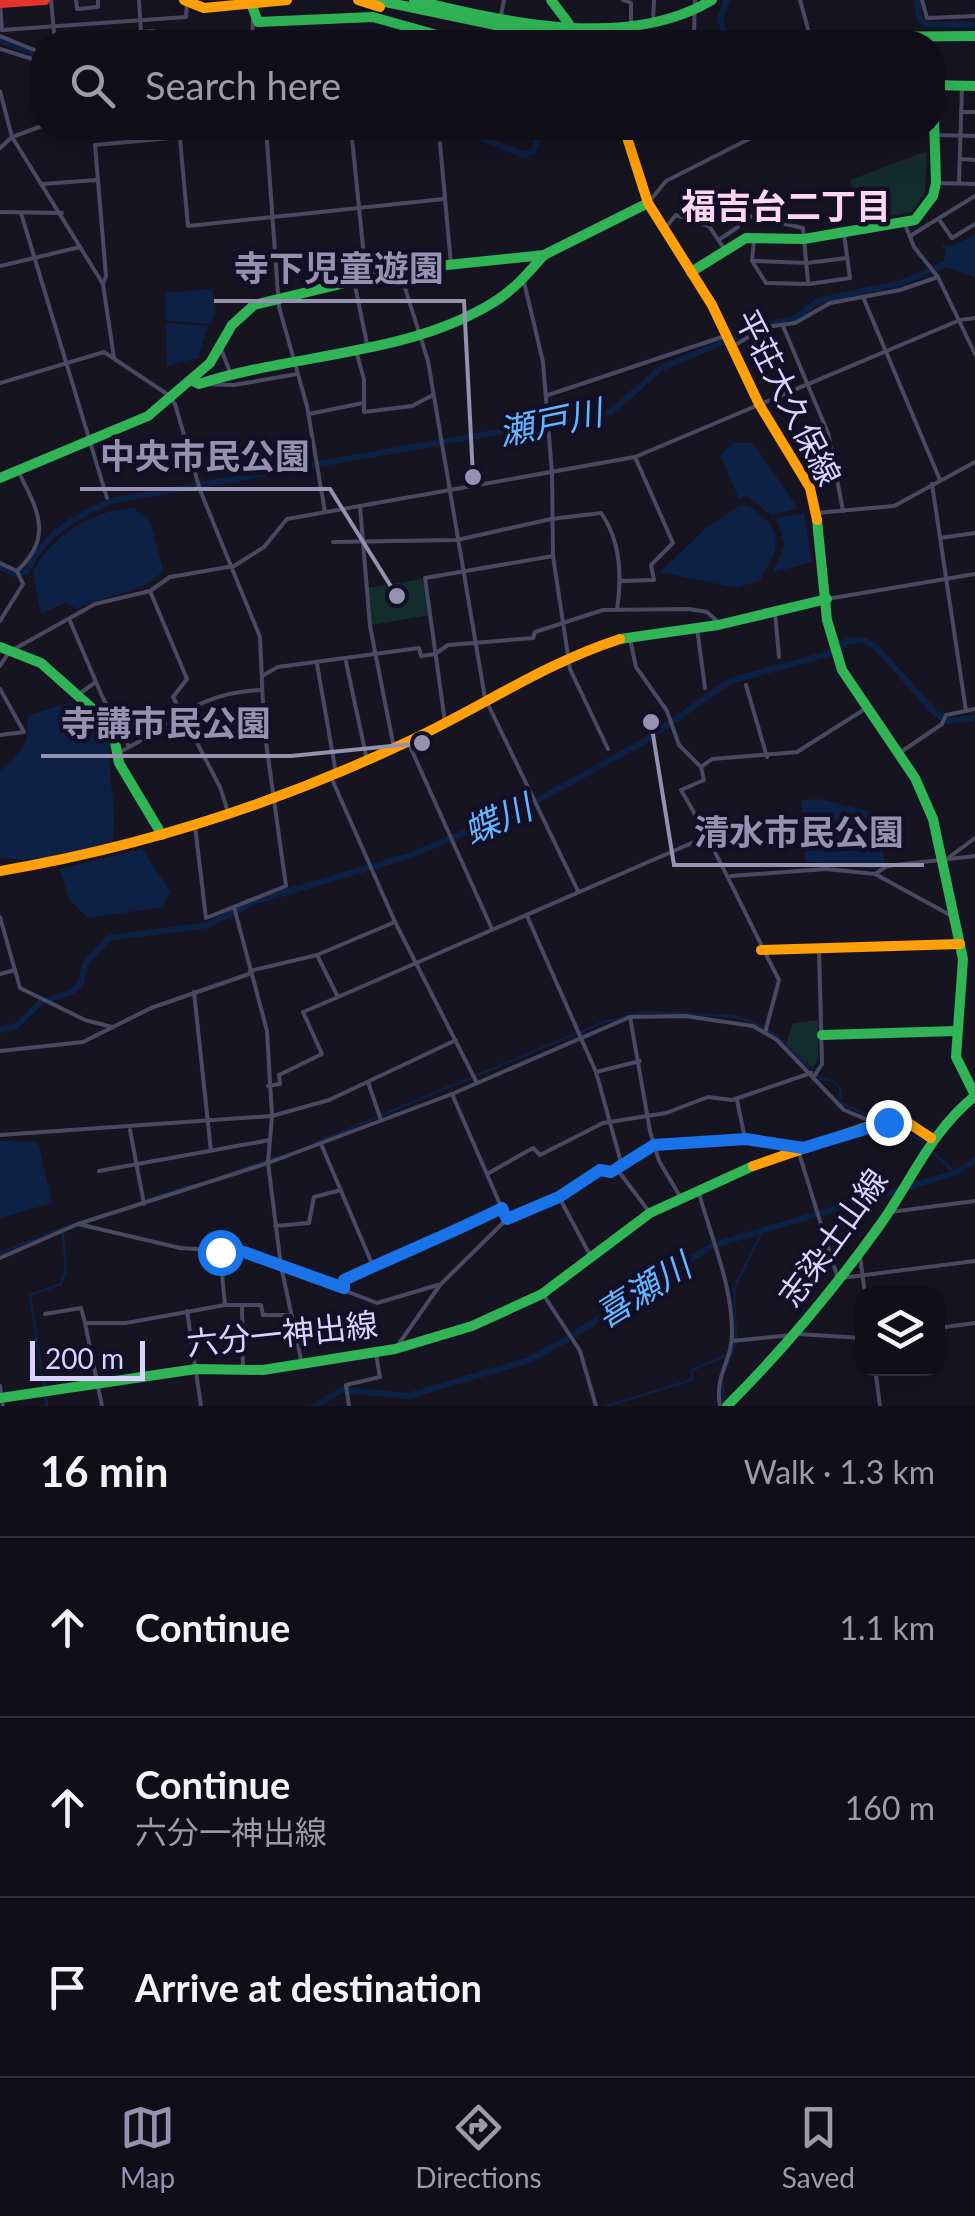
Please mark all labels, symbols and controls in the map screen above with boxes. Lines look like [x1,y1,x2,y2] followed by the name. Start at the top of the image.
[30,30,945,140] search box
[65,58,120,113] icon: search
[145,62,341,108] text: Search here
[681,184,891,226] district label: 福吉台二丁目
[214,236,464,301] callout: 寺下児童遊園
[234,246,444,288] text: 寺下児童遊園
[728,303,850,491] street label: 平荘大久保線
[494,389,610,452] water label: 瀬戸川
[80,424,330,489] callout: 中央市民公園
[100,434,310,476] text: 中央市民公園
[41,691,291,756] callout: 寺講市民公園
[61,701,271,743] text: 寺講市民公園
[456,783,541,851] water label: 蝶川
[674,800,924,865] callout: 清水市民公園
[694,810,904,852] text: 清水市民公園
[866,1100,912,1146] route end
[769,1161,895,1313] street label: 志染土山線
[198,1230,244,1276] route start
[586,1241,701,1335] water label: 喜瀬川
[855,1286,945,1376] map controls
[855,1286,945,1376] button: layers
[184,1304,380,1362] street label: 六分一神出線
[30,1336,145,1380] scale bar
[45,1341,124,1375] text: 200 m
[40,1446,168,1496] text: 16 min
[744,1452,935,1491] text: Walk · 1.3 km
[40,1600,95,1655] icon: ahead
[135,1604,290,1650] text: Continue
[840,1608,935,1647] text: 1.1 km
[135,1761,290,1807] text: Continue
[40,1780,95,1835] icon: ahead
[845,1788,935,1827] text: 160 m
[135,1812,327,1851] text: 六分一神出線
[40,1960,95,2015] icon: arrive
[135,1964,482,2010] text: Arrive at destination
[120,2100,175,2194] tab: Map
[415,2100,542,2194] tab: Directions
[782,2100,855,2194] tab: Saved

